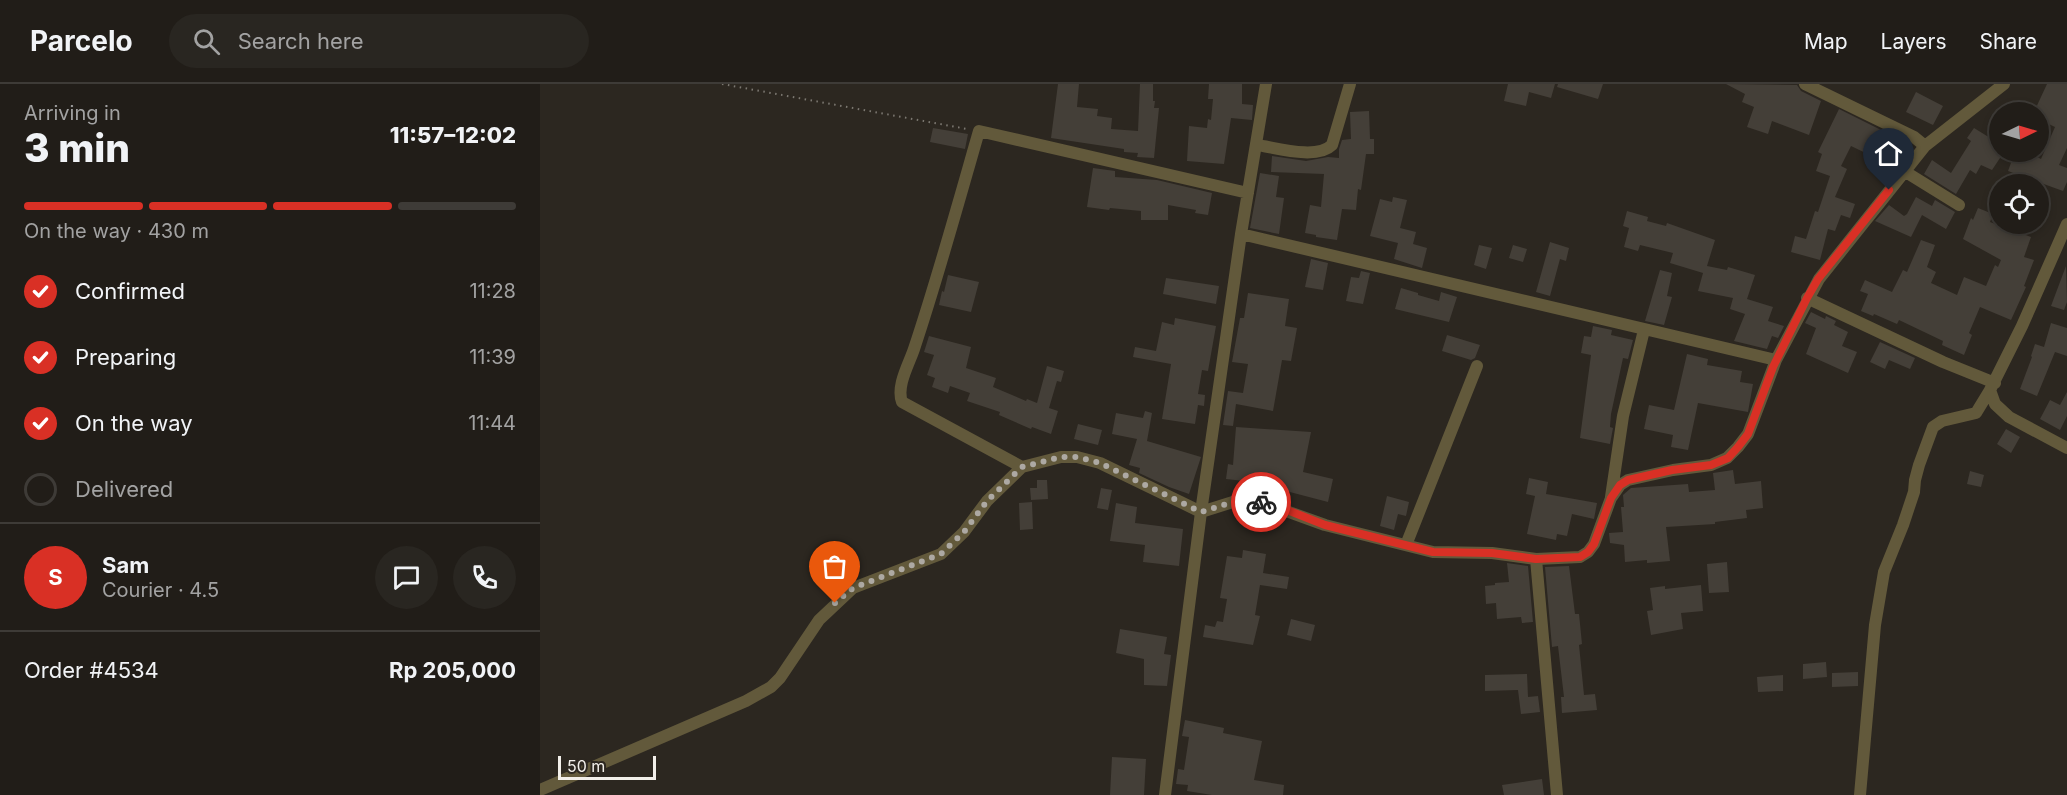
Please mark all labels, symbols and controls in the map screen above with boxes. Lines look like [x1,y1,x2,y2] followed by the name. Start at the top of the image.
[169,14,589,68] search box
[30,24,133,58] text: Parcelo
[190,25,223,58] icon: search
[238,28,363,54] text: Search here
[1804,29,1848,54] text: Map
[1881,29,1947,54] text: Layers
[1980,29,2037,54] text: Share
[24,101,121,125] text: Arriving in
[1989,102,2049,162] north arrow
[1989,102,2049,234] map controls
[390,122,516,148] text: 11:57–12:02
[24,124,130,171] text: 3 min
[1863,128,1914,190] pin
[1872,137,1905,170] icon: home
[1989,174,2049,234] button: locate
[24,219,209,243] text: On the way · 430 m
[24,275,57,308] icon: check
[75,278,185,304] text: Confirmed
[469,279,516,303] text: 11:28
[24,341,57,374] icon: check
[75,344,176,370] text: Preparing
[469,345,516,369] text: 11:39
[24,407,57,440] icon: check
[75,410,193,436] text: On the way
[468,411,516,435] text: 11:44
[1231,472,1291,532] courier
[75,476,173,502] text: Delivered
[1245,486,1278,519] icon: bike
[809,541,860,603] pin
[375,546,438,609] button: chat
[453,546,516,609] button: phone
[818,550,851,583] icon: bag
[102,552,149,578] text: Sam
[48,564,63,590] text: S
[102,578,219,602] text: Courier · 4.5
[24,657,159,683] text: Order #4534
[389,657,516,683] text: Rp 205,000
[558,753,656,780] scale bar
[567,756,605,776] text: 50 m

